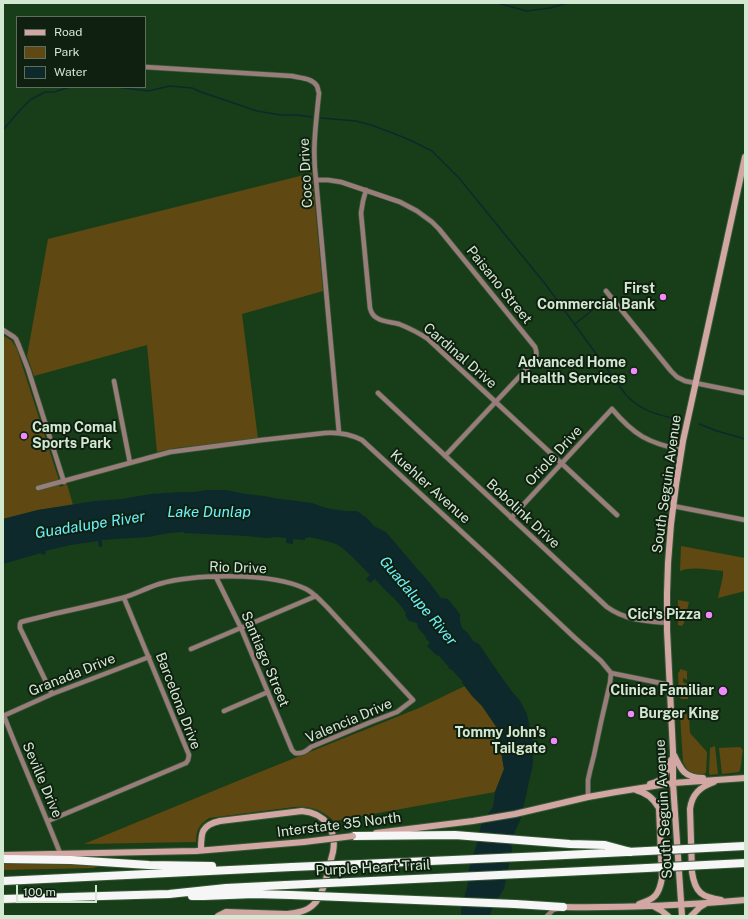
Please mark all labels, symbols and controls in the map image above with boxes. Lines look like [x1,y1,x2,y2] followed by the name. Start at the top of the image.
[16,16,146,88] legend
[54,25,82,39] text: Road
[54,45,80,59] text: Park
[54,65,87,79] text: Water
[296,138,316,208] street label: Coco Drive
[463,243,535,327] street label: Paisano Street
[537,281,655,314] place label: First Commercial Bank
[658,292,668,302] marker: First Commercial Bank
[420,320,500,392] street label: Cardinal Drive
[518,355,626,388] place label: Advanced Home Health Services
[629,366,639,376] marker: Advanced Home Health Services
[649,414,685,554] street label: South Seguin Avenue
[32,420,117,452] place label: Camp Comal Sports Park
[522,423,586,489] street label: Oriole Drive
[19,431,29,441] marker: Camp Comal Sports Park
[386,447,474,527] street label: Kuehler Avenue
[483,476,563,552] street label: Bobolink Drive
[167,503,251,521] water label: Lake Dunlap
[34,507,146,543] water label: Guadalupe River
[375,553,461,649] water label: Guadalupe River
[209,559,267,577] street label: Rio Drive
[628,607,701,623] place label: Cici's Pizza
[237,609,293,709] street label: Santiago Street
[704,610,714,620] marker: Cici's Pizza
[26,650,118,700] street label: Granada Drive
[152,650,204,752] street label: Barcelona Drive
[610,683,714,699] place label: Clinica Familiar
[717,685,729,697] marker: Clinica Familiar
[303,695,395,747] street label: Valencia Drive
[639,706,719,722] place label: Burger King
[626,709,636,719] marker: Burger King
[455,725,546,758] place label: Tommy John's Tailgate
[549,736,559,746] marker: Tommy John's Tailgate
[652,739,676,879] street label: South Seguin Avenue
[19,740,65,820] street label: Seville Drive
[276,809,402,841] street label: Interstate 35 North
[315,857,431,879] street label: Purple Heart Trail
[18,877,99,903] scale bar
[23,885,56,899] text: 100 m

